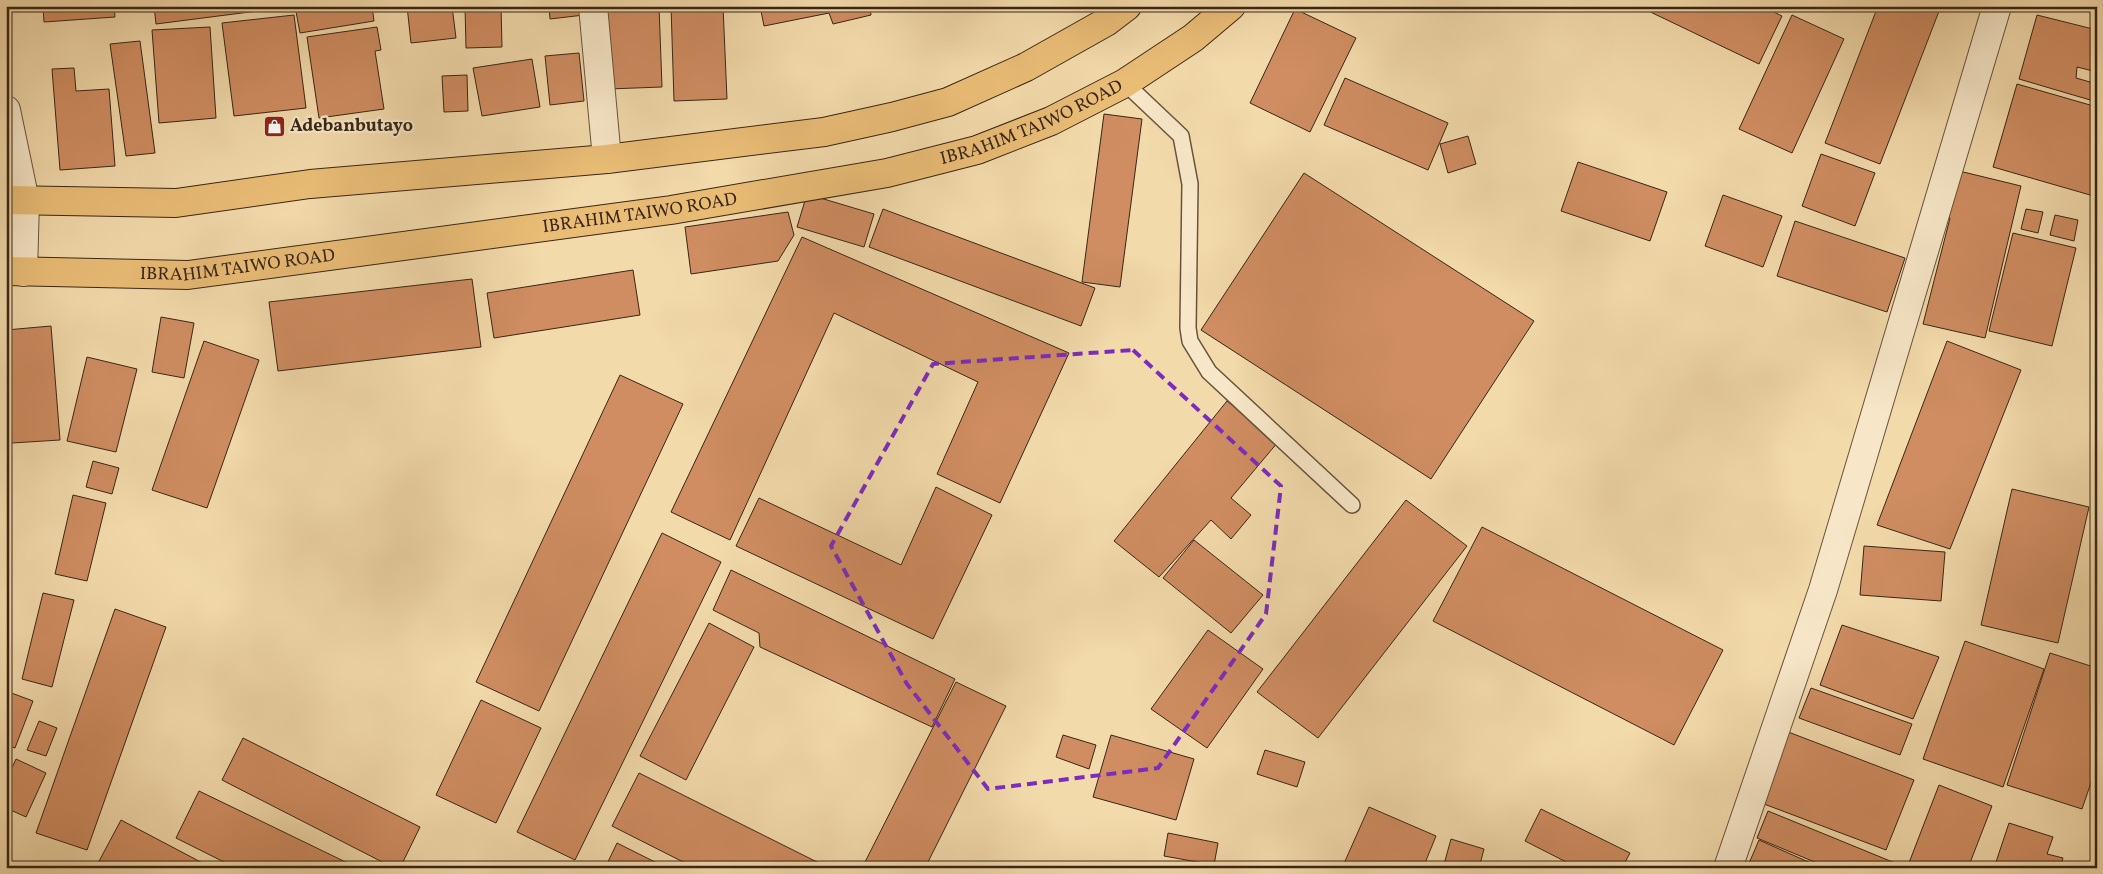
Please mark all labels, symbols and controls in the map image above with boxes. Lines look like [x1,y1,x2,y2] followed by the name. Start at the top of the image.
[938,74,1127,171] street label: IBRAHIM TAIWO ROAD
[262,114,286,138] shop icon: Adebanbutayo
[290,114,413,139] place label: Adebanbutayo
[541,186,739,240] street label: IBRAHIM TAIWO ROAD
[140,243,336,288] street label: IBRAHIM TAIWO ROAD

